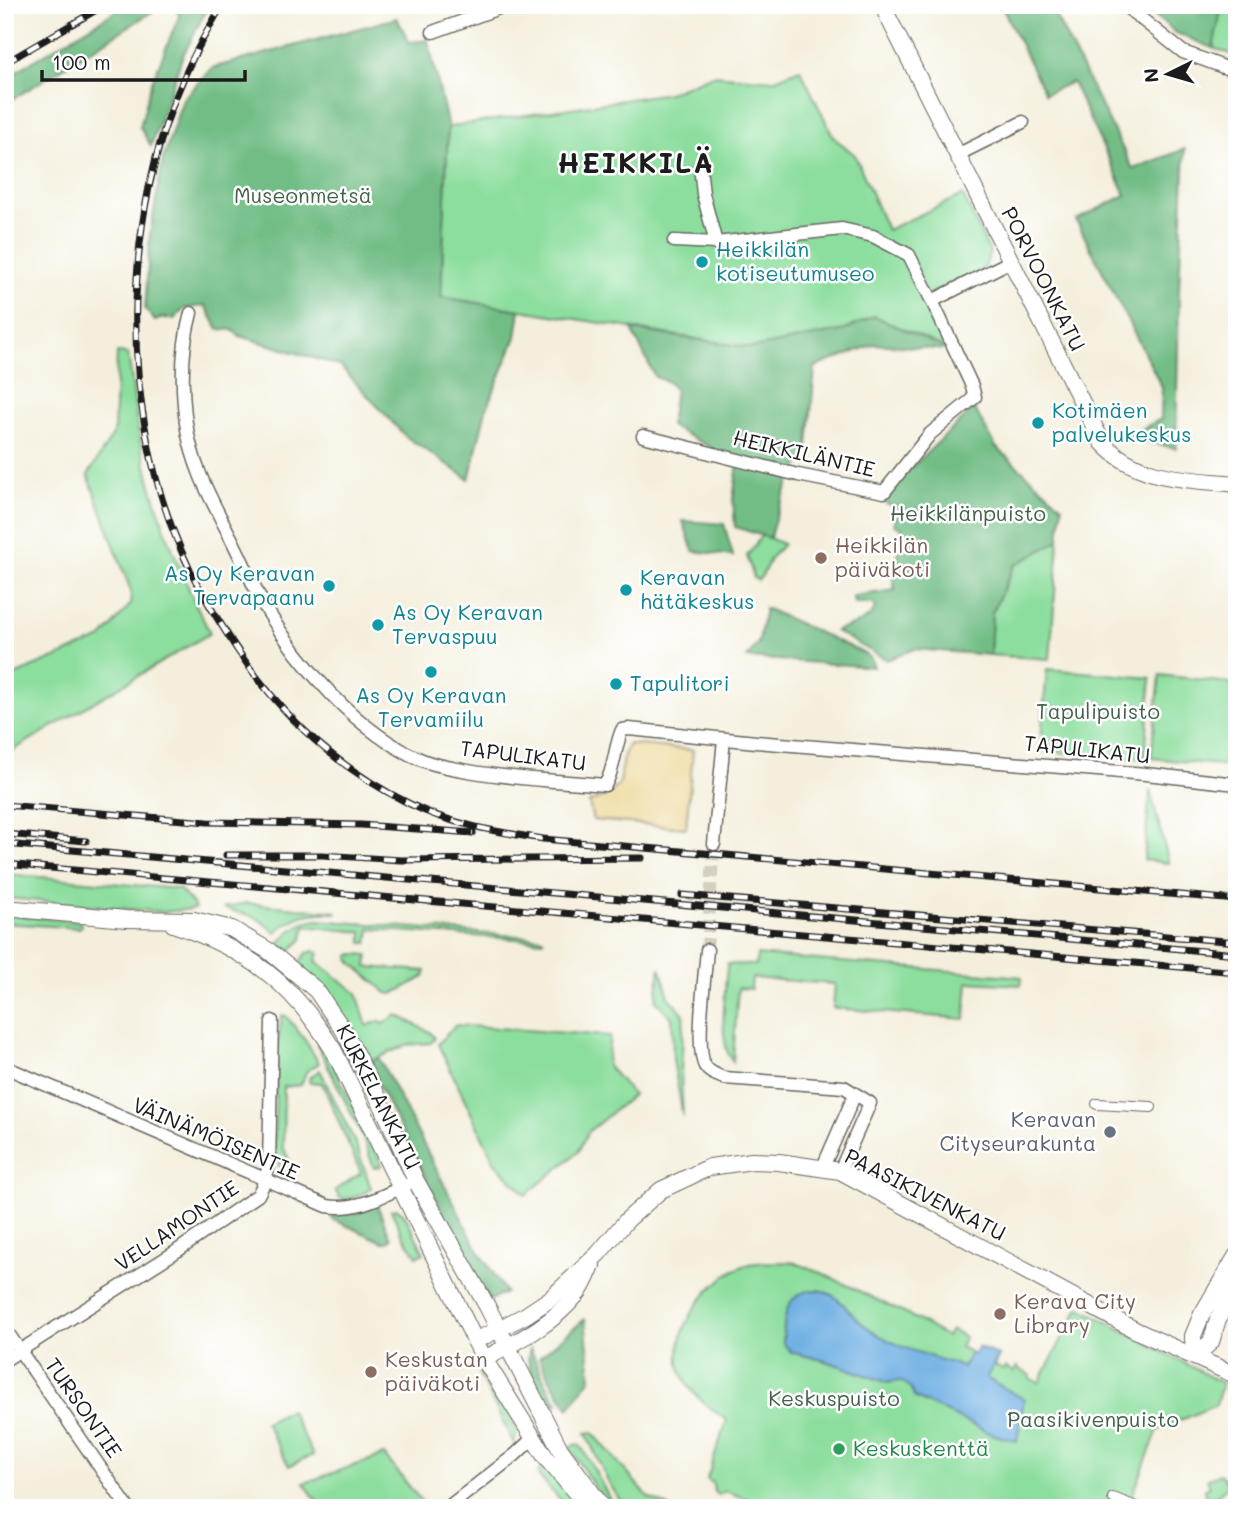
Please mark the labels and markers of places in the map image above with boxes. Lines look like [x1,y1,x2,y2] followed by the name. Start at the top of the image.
[716,235,875,286] place label: Heikkilän kotiseutumuseo
[694,254,710,270] marker: Heikkilän kotiseutumuseo
[1052,396,1191,447] place label: Kotimäen palvelukeskus
[1030,415,1046,431] marker: Kotimäen palvelukeskus
[835,531,930,582] place label: Heikkilän päiväkoti
[813,550,829,566] marker: Heikkilän päiväkoti
[164,559,315,610] place label: As Oy Keravan Tervapaanu
[640,563,754,614] place label: Keravan hätäkeskus
[321,578,337,594] marker: As Oy Keravan Tervapaanu
[618,582,634,598] marker: Keravan hätäkeskus
[392,598,543,649] place label: As Oy Keravan Tervaspuu
[370,617,386,633] marker: As Oy Keravan Tervaspuu
[423,664,439,680] marker: As Oy Keravan Tervamiilu
[630,669,730,696] place label: Tapulitori
[608,676,624,692] marker: Tapulitori
[356,681,506,732] place label: As Oy Keravan Tervamiilu
[939,1105,1096,1156] place label: Keravan Cityseurakunta
[1102,1124,1118,1140] marker: Keravan Cityseurakunta
[1014,1287,1136,1338] place label: Kerava City Library
[992,1306,1008,1322] marker: Kerava City Library
[385,1345,488,1396] place label: Keskustan päiväkoti
[363,1364,379,1380] marker: Keskustan päiväkoti
[853,1434,989,1461] place label: Keskuskenttä
[831,1441,847,1457] marker: Keskuskenttä

